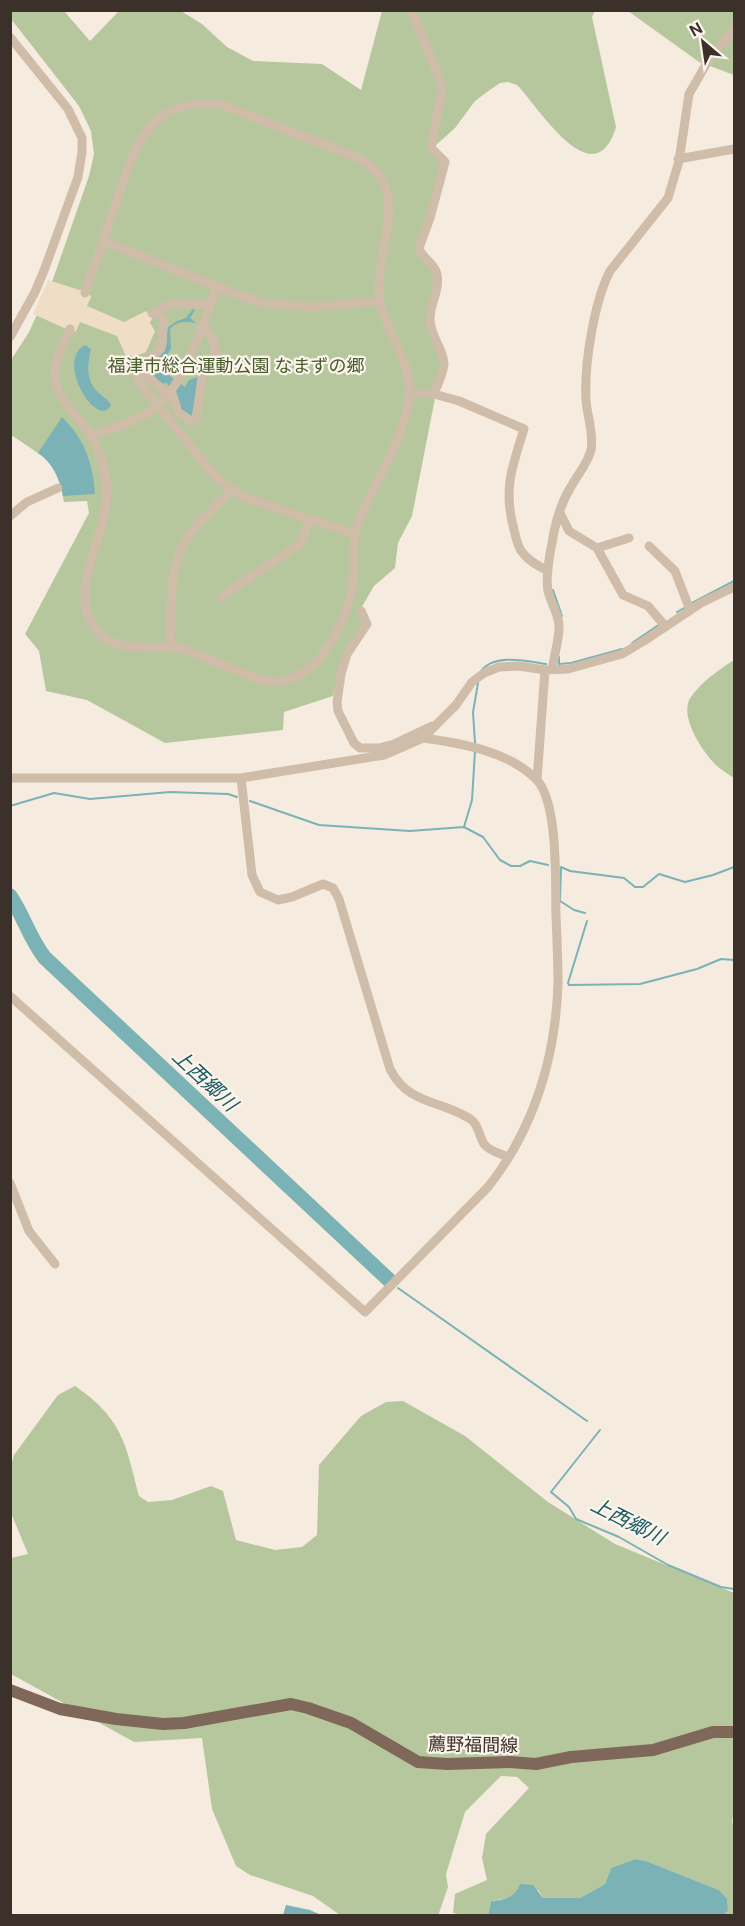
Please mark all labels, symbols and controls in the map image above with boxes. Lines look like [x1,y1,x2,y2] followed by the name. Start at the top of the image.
[673,12,733,72] north arrow
[686,17,706,41] text: N
[108,354,364,378] park label: 福津市総合運動公園 なまずの郷
[167,1043,245,1118] water label: 上西郷川
[586,1491,671,1552] water label: 上西郷川
[428,1732,518,1758] street label: 薦野福間線

